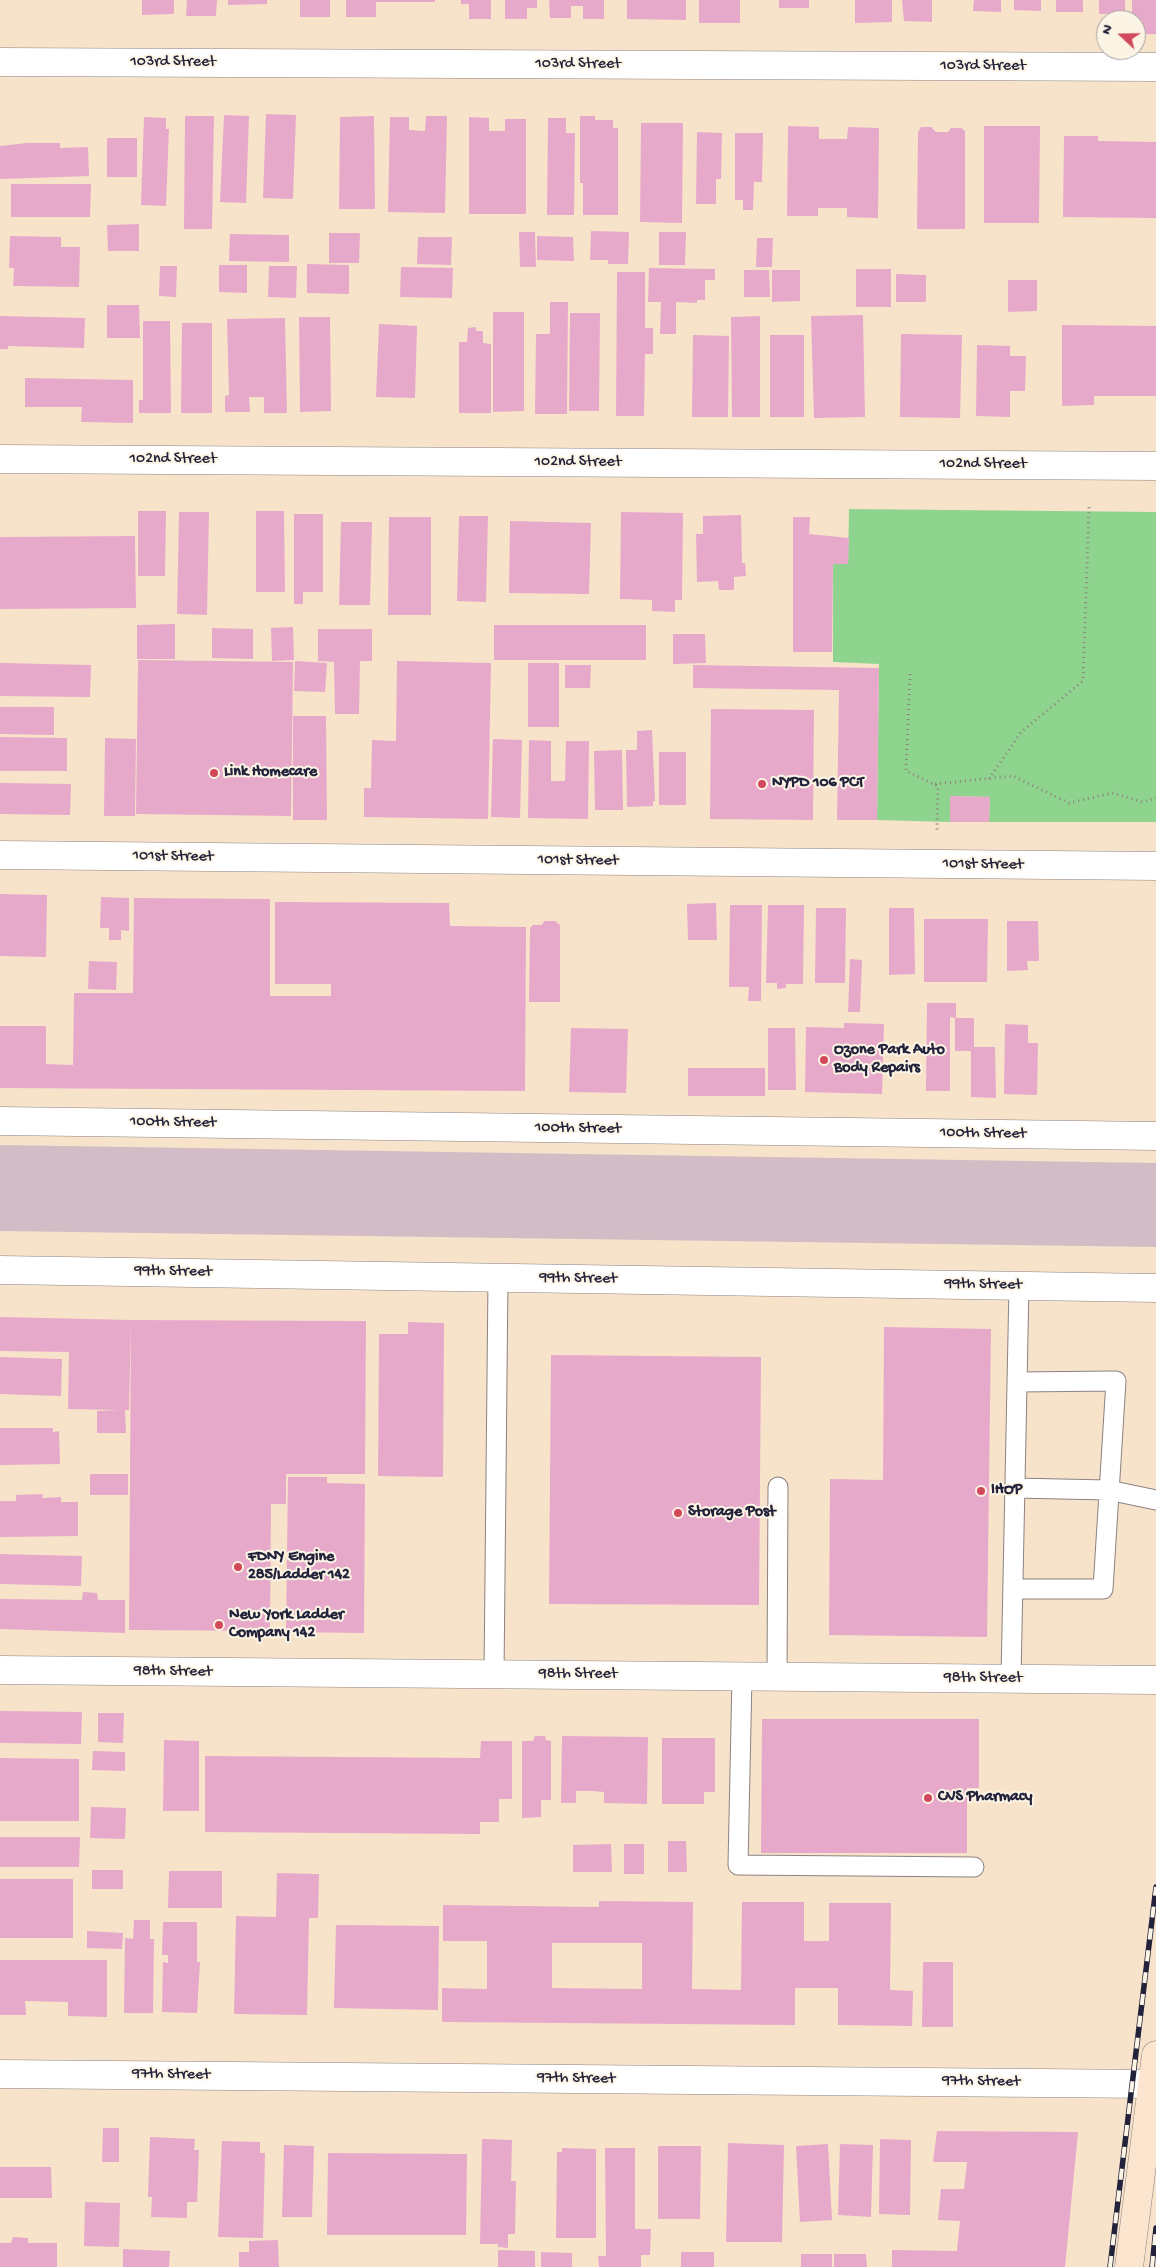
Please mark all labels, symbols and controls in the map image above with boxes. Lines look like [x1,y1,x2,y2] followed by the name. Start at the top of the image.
[1096,10,1146,60] north arrow
[1098,22,1117,37] text: N
[130,53,216,73] street label: 103rd Street
[535,55,621,75] street label: 103rd Street
[940,57,1026,77] street label: 103rd Street
[130,450,216,470] street label: 102nd Street
[535,453,621,473] street label: 102nd Street
[940,455,1026,475] street label: 102nd Street
[224,763,317,783] place label: Link Homecare
[208,767,220,779] marker: Link Homecare
[772,774,864,794] place label: NYPD 106 PCT
[756,778,768,790] marker: NYPD 106 PCT
[132,847,214,867] street label: 101st Street
[537,851,619,871] street label: 101st Street
[942,855,1024,875] street label: 101st Street
[834,1041,945,1079] place label: Ozone Park Auto Body Repairs
[818,1054,830,1066] marker: Ozone Park Auto Body Repairs
[130,1113,216,1133] street label: 100th Street
[535,1119,621,1139] street label: 100th Street
[940,1124,1026,1144] street label: 100th Street
[134,1262,212,1282] street label: 99th Street
[539,1269,617,1289] street label: 99th Street
[944,1275,1022,1295] street label: 99th Street
[991,1481,1022,1501] place label: IHOP
[975,1485,987,1497] marker: IHOP
[688,1503,776,1523] place label: Storage Post
[672,1507,684,1519] marker: Storage Post
[248,1548,350,1586] place label: FDNY Engine 285/Ladder 142
[232,1561,244,1573] marker: FDNY Engine 285/Ladder 142
[229,1606,344,1644] place label: New York Ladder Company 142
[213,1619,225,1631] marker: New York Ladder Company 142
[134,1662,212,1682] street label: 98th Street
[539,1665,617,1685] street label: 98th Street
[944,1669,1022,1689] street label: 98th Street
[938,1788,1032,1808] place label: CVS Pharmacy
[922,1792,934,1804] marker: CVS Pharmacy
[132,2065,210,2085] street label: 97th Street
[537,2069,615,2089] street label: 97th Street
[942,2072,1020,2092] street label: 97th Street

